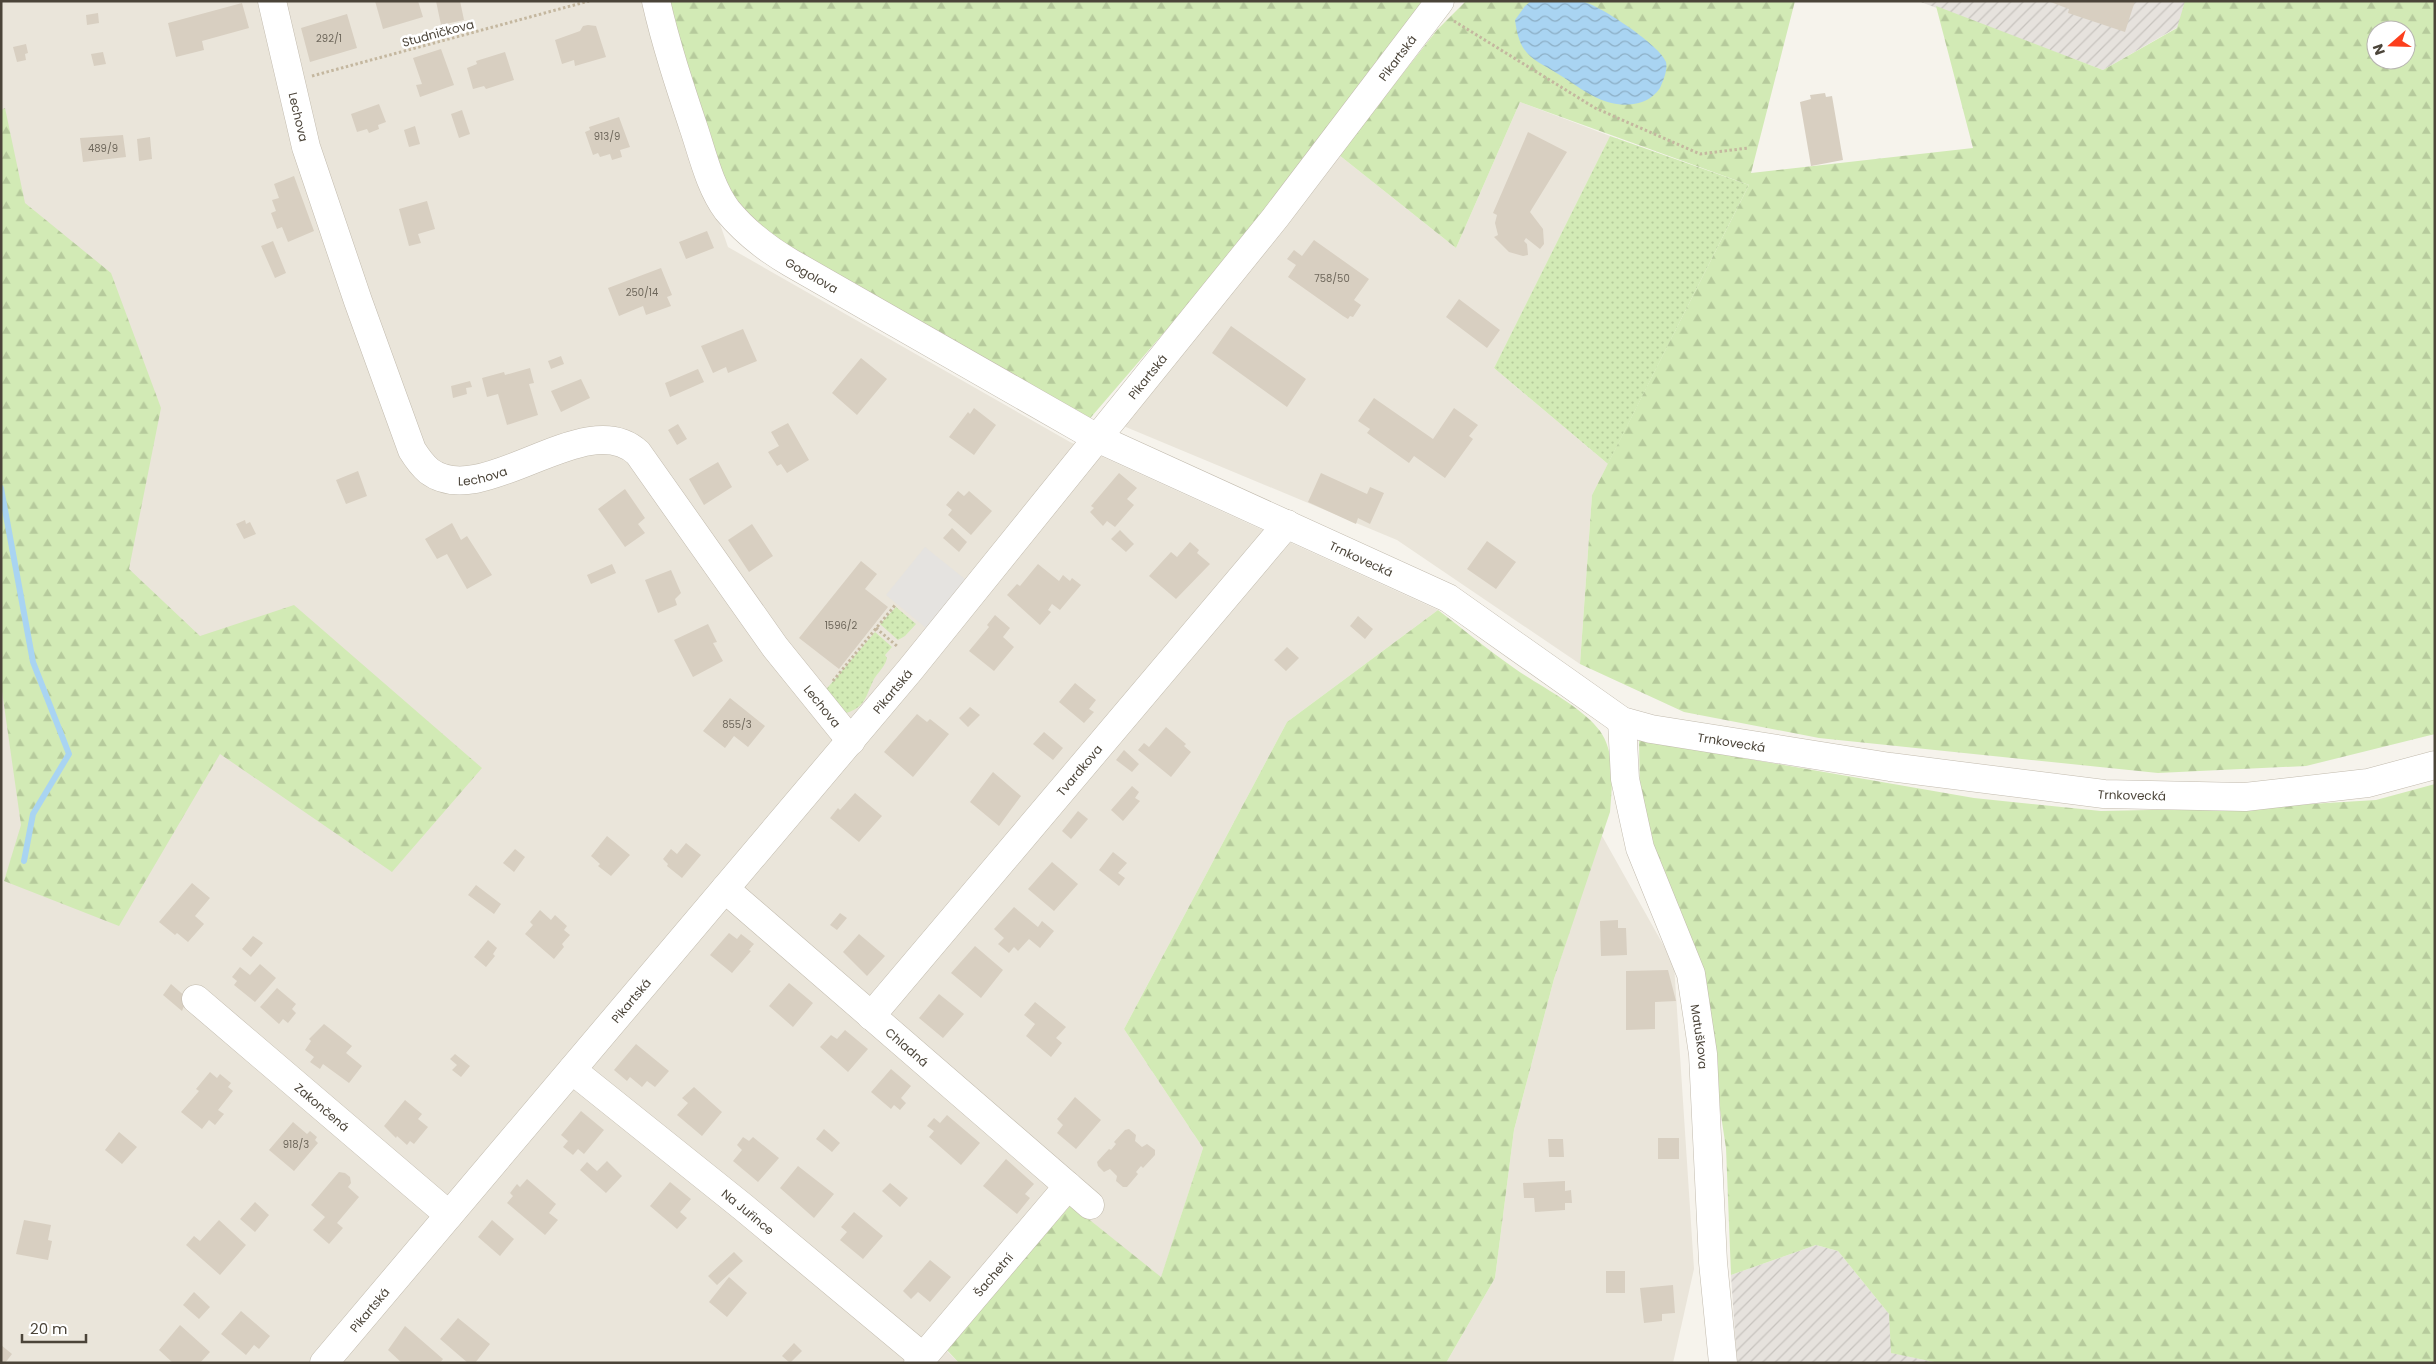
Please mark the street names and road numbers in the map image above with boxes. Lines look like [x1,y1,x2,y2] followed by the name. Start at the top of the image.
[400,15,476,51] street label: Studničkova
[1374,31,1420,84] street label: Pikartská
[285,91,313,143] street label: Lechova
[782,253,841,297] street label: Gogolova
[1124,350,1171,403] street label: Pikartská
[458,462,509,489] street label: Lechova
[1327,537,1396,580] street label: Trnkovecká
[868,665,916,717] street label: Pikartská
[800,681,845,731] street label: Lechova
[1697,728,1767,756] street label: Trnkovecká
[1052,741,1106,800] street label: Tvardkova
[2097,785,2166,804] street label: Trnkovecká
[607,974,655,1026] street label: Pikartská
[1687,1003,1712,1070] street label: Matuškova
[882,1023,932,1070] street label: Chladná
[291,1079,353,1135] street label: Zakončená
[718,1185,778,1238] street label: Na Juřince
[970,1249,1017,1300] street label: Šachetní
[345,1284,393,1336] street label: Pikartská

